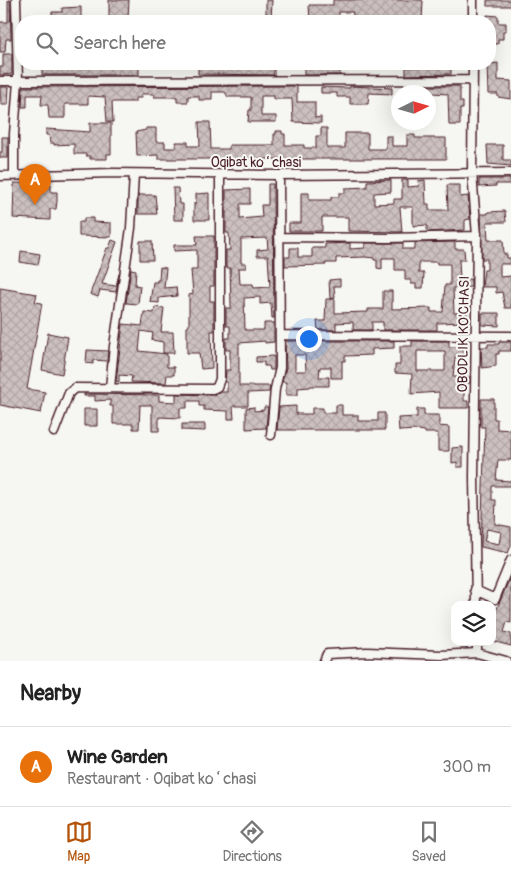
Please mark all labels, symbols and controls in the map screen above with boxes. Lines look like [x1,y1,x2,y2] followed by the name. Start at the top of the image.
[15,15,496,70] search box
[33,29,61,57] icon: search
[73,31,166,55] text: Search here
[391,85,436,130] north arrow
[211,154,302,171] street label: Oqibat koʻchasi
[19,164,51,205] pin: A
[454,276,473,392] street label: OBODLIK KO'CHASI
[296,326,322,352] your location
[451,601,496,646] map controls
[451,601,496,646] button: layers
[20,680,81,707] text: Nearby
[67,745,168,769] text: Wine Garden
[31,757,41,777] text: A
[443,757,491,777] text: 300 m
[67,769,256,789] text: Restaurant · Oqibat koʻchasi
[65,818,93,865] tab: Map
[222,818,282,865] tab: Directions
[411,818,446,865] tab: Saved

